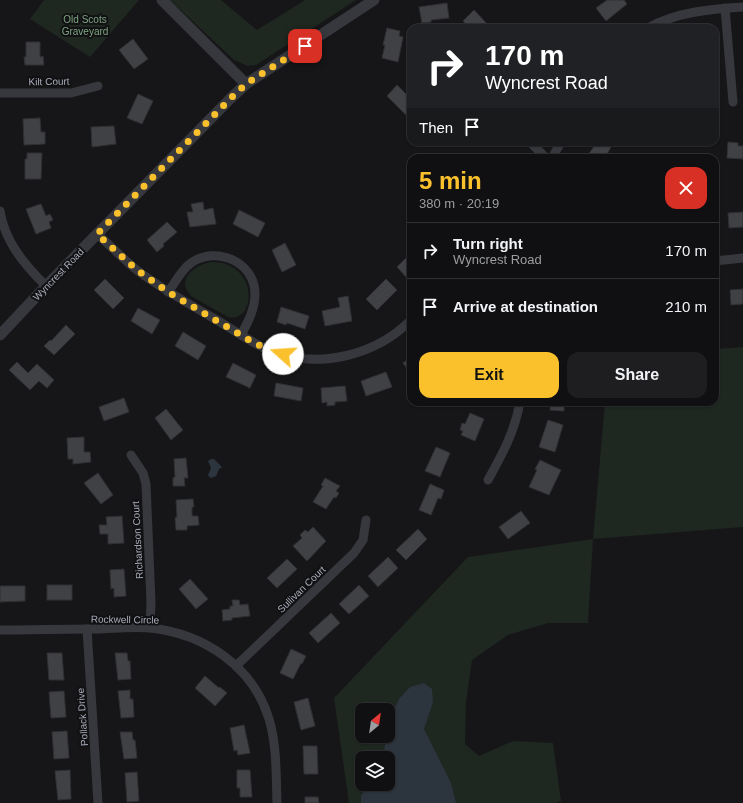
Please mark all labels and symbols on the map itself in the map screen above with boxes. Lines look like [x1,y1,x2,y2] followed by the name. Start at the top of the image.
[62,14,108,37] park label: Old Scots Graveyard
[288,29,322,63] pin
[28,76,70,87] street label: Kilt Court
[31,246,86,303] street label: Wyncrest Road
[262,333,304,375] position arrow
[130,501,145,579] street label: Richardson Court
[275,564,328,615] street label: Sullivan Court
[91,613,160,626] street label: Rockwell Circle
[75,687,90,746] street label: Pollack Drive
[355,703,395,743] north arrow

